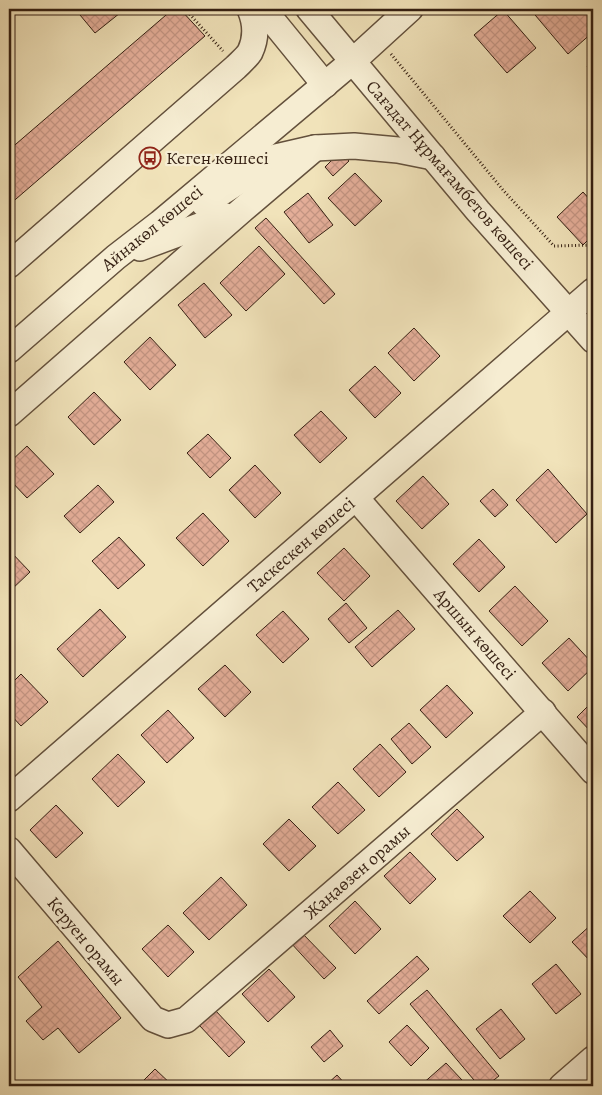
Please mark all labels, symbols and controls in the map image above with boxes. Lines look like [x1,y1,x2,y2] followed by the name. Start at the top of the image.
[361,75,539,275] street label: Сағадат Нұрмағамбетов көшесі
[138,146,162,170] bus stop icon: Кеген көшесі
[166,146,269,170] place label: Кеген көшесі
[95,180,208,277] street label: Айнакөл көшесі
[242,492,360,598] street label: Таскескен көшесі
[428,582,522,685] street label: Аршын көшесі
[299,819,415,925] street label: Жаңаөзен орамы
[42,891,130,991] street label: Керуен орамы

